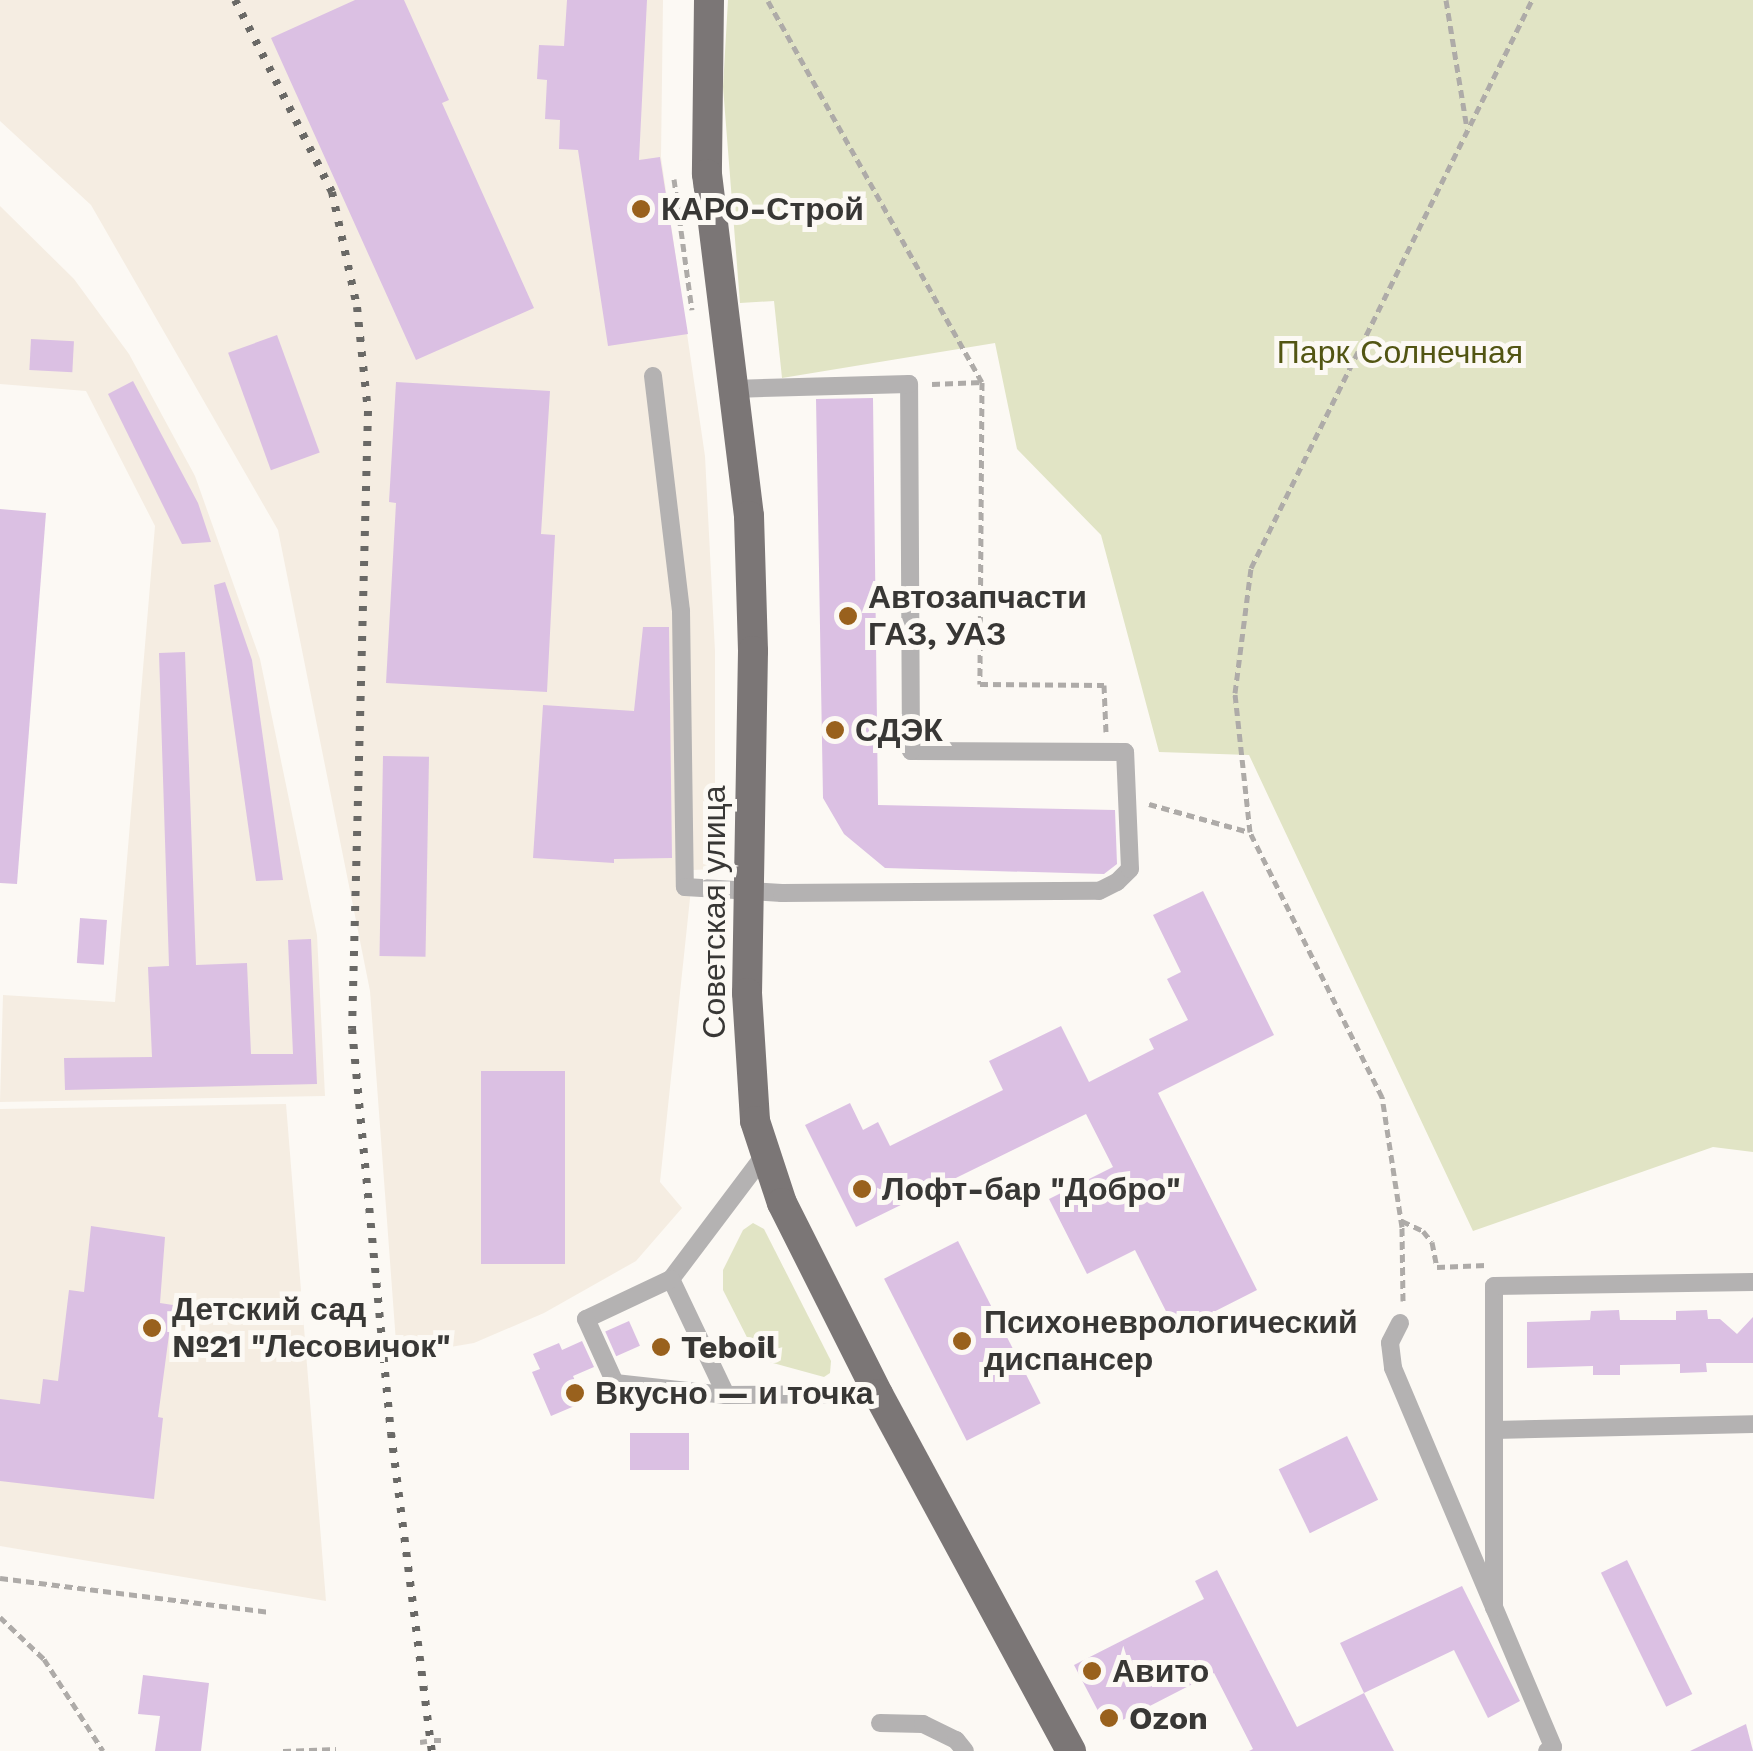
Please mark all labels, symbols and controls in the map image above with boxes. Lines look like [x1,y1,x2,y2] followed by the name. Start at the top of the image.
[661,190,864,228] place label: КАРО-Строй
[630,198,652,220] marker: КАРО-Строй
[1277,333,1523,371] park label: Парк Солнечная
[868,579,1087,654] place label: Автозапчасти ГАЗ, УАЗ
[837,605,859,627] marker: Автозапчасти ГАЗ, УАЗ
[855,711,943,749] place label: СДЭК
[824,719,846,741] marker: СДЭК
[695,785,733,1039] street label: Советская улица
[882,1170,1181,1208] place label: Лофт-бар "Добро"
[851,1178,873,1200] marker: Лофт-бар "Добро"
[172,1291,451,1366] place label: Детский сад №21 "Лесовичок"
[984,1304,1358,1379] place label: Психоневрологический диспансер
[141,1317,163,1339] marker: Детский сад №21 "Лесовичок"
[681,1328,776,1366] place label: Teboil
[949,1328,975,1354] marker: Психоневрологический диспансер
[650,1336,672,1358] marker: Teboil
[595,1374,874,1412] place label: Вкусно — и точка
[564,1382,586,1404] marker: Вкусно — и точка
[1112,1652,1209,1690] place label: Авито
[1081,1660,1103,1682] marker: Авито
[1129,1699,1208,1737] place label: Ozon
[1098,1707,1120,1729] marker: Ozon

